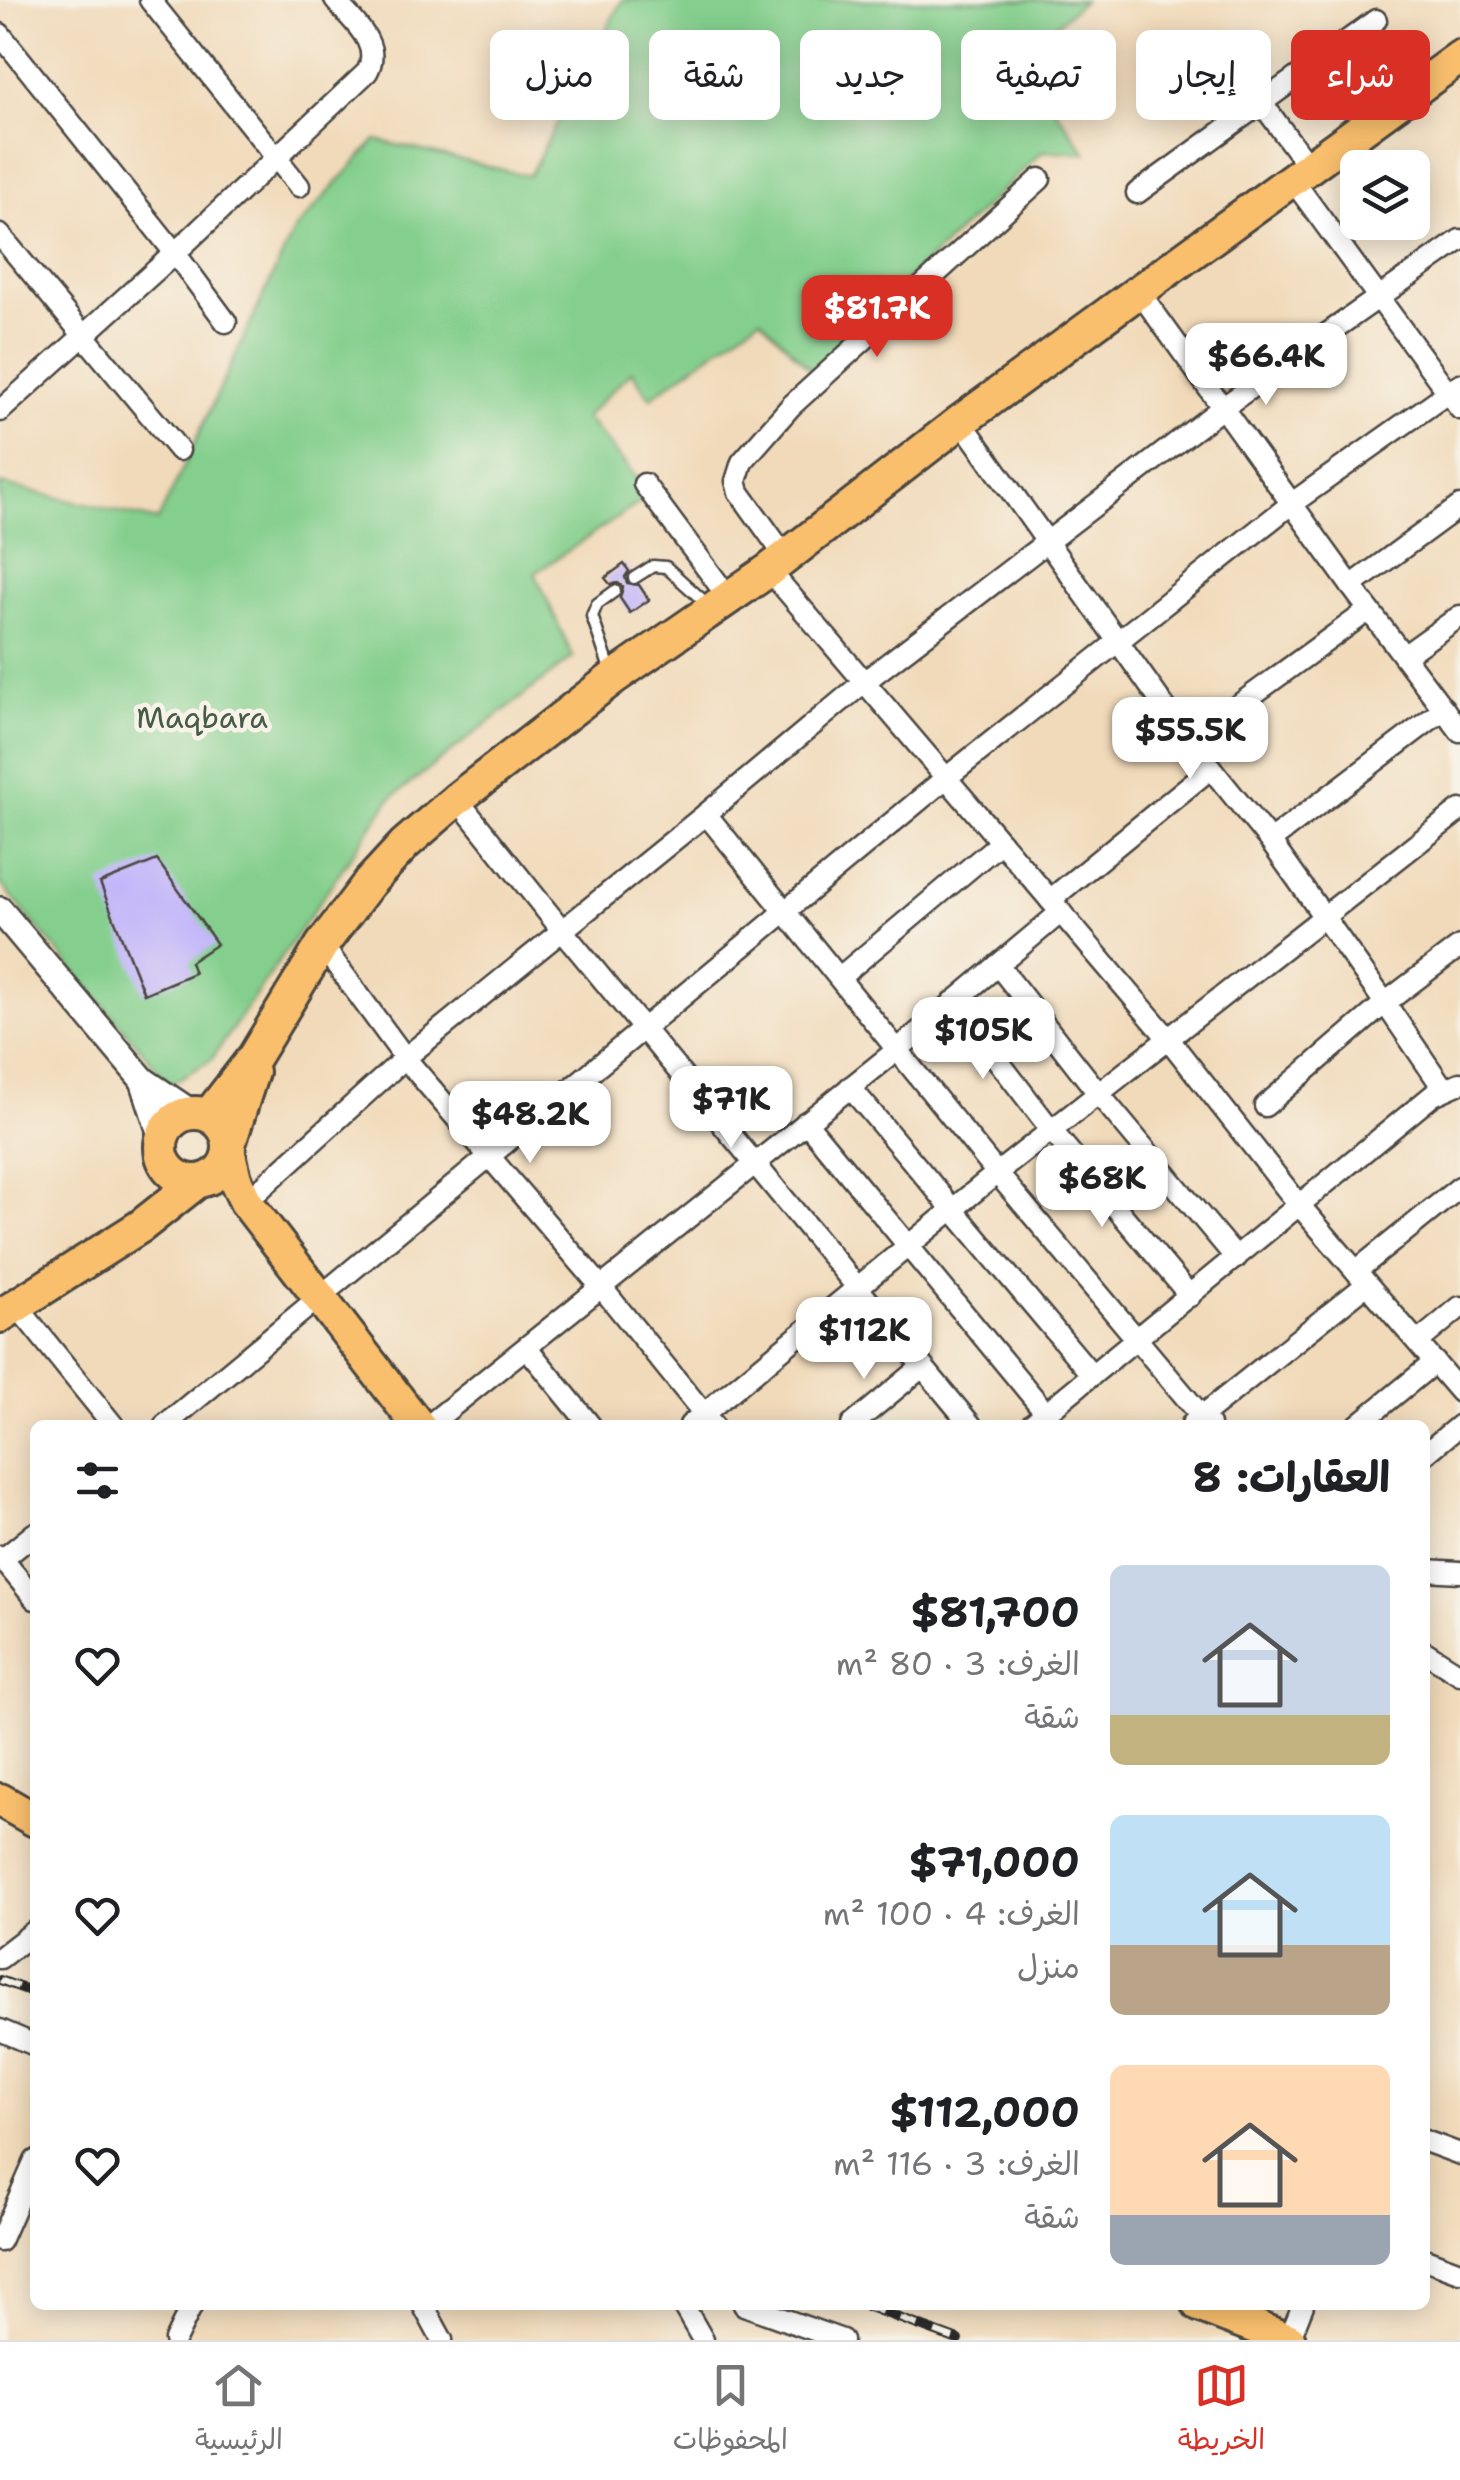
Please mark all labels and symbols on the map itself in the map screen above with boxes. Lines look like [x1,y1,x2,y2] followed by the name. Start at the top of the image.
[796,275,958,360] pin: $81.7K
[1185,323,1347,408] pin: $66.4K
[136,697,268,738] park label: Maqbara
[1109,697,1271,782] pin: $55.5K
[913,997,1053,1082] pin: $105K
[672,1066,790,1151] pin: $71K
[449,1081,611,1166] pin: $48.2K
[1043,1145,1161,1230] pin: $68K
[794,1297,934,1382] pin: $112K

